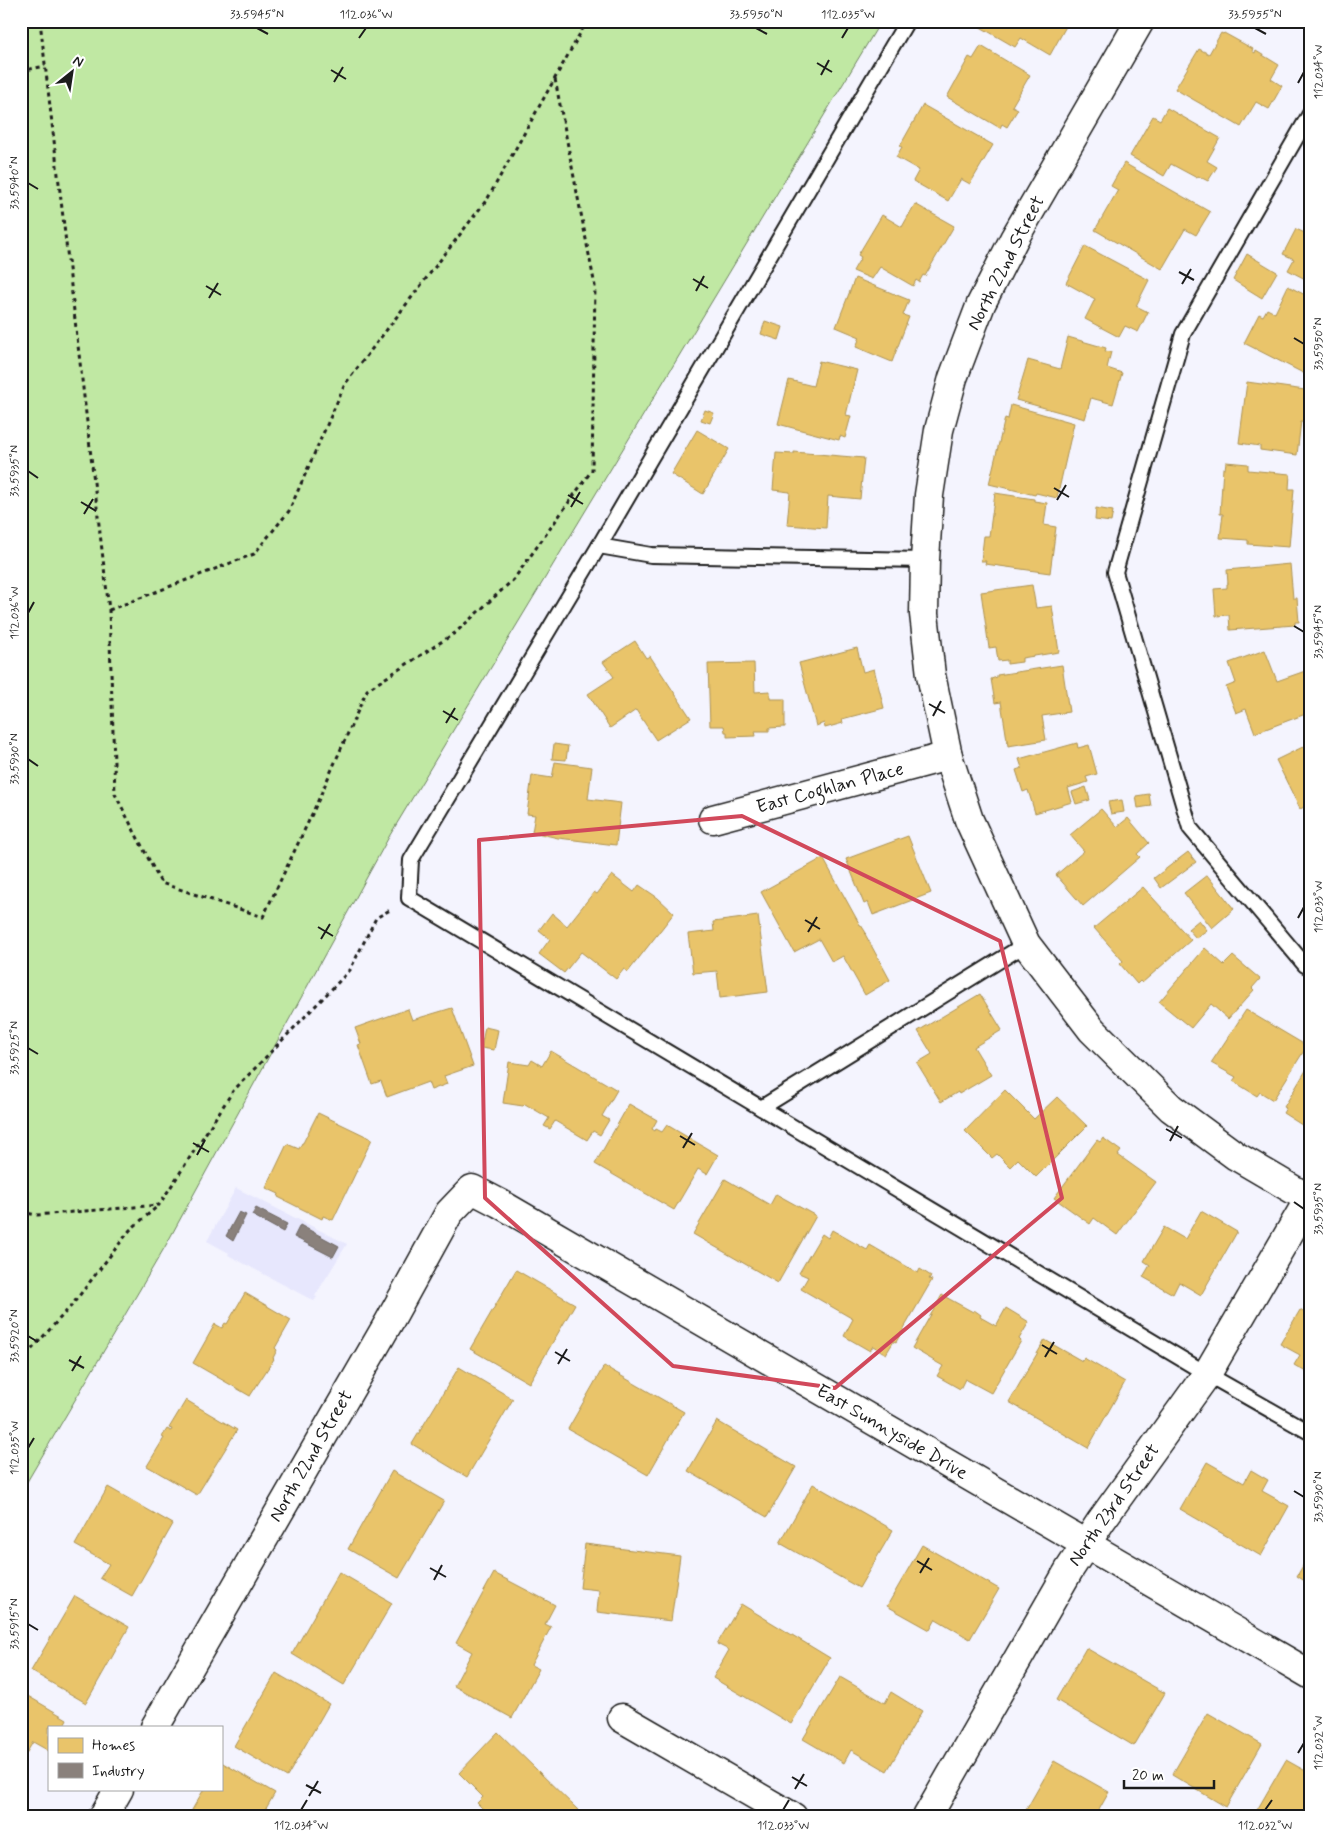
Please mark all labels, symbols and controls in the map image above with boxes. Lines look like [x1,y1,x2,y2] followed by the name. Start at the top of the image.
[230,7,284,23] text: 33.5945°N
[340,7,393,23] text: 112.036°W
[729,7,783,23] text: 33.5950°N
[821,7,875,23] text: 112.035°W
[1228,7,1282,23] text: 33.5955°N
[1311,45,1327,99] text: 112.034°W
[48,48,98,98] north arrow
[69,51,87,72] text: N
[7,156,23,210] text: 33.5940°N
[961,191,1051,335] street label: North 22nd Street
[1311,317,1327,371] text: 33.5950°N
[7,445,23,497] text: 33.5935°N
[7,586,23,639] text: 112.036°W
[1311,605,1327,659] text: 33.5945°N
[7,733,23,785] text: 33.5930°N
[754,756,907,823] street label: East Coghlan Place
[1311,881,1327,933] text: 112.033°W
[7,1021,23,1075] text: 33.5925°N
[1311,1183,1327,1235] text: 33.5935°N
[7,1309,23,1363] text: 33.5920°N
[811,1378,972,1486] street label: East Sunnyside Drive
[263,1386,359,1526] street label: North 22nd Street
[7,1421,23,1475] text: 112.035°W
[1062,1439,1166,1571] street label: North 23rd Street
[1311,1471,1327,1523] text: 33.5930°N
[7,1598,23,1650] text: 33.5915°N
[1311,1716,1327,1770] text: 112.032°W
[48,1726,222,1790] legend
[92,1736,135,1756] text: Homes
[1124,1758,1214,1790] scale bar
[92,1762,145,1782] text: Industry
[1132,1766,1164,1786] text: 20 m
[274,1818,328,1834] text: 112.034°W
[757,1818,809,1834] text: 112.033°W
[1238,1818,1292,1834] text: 112.032°W

